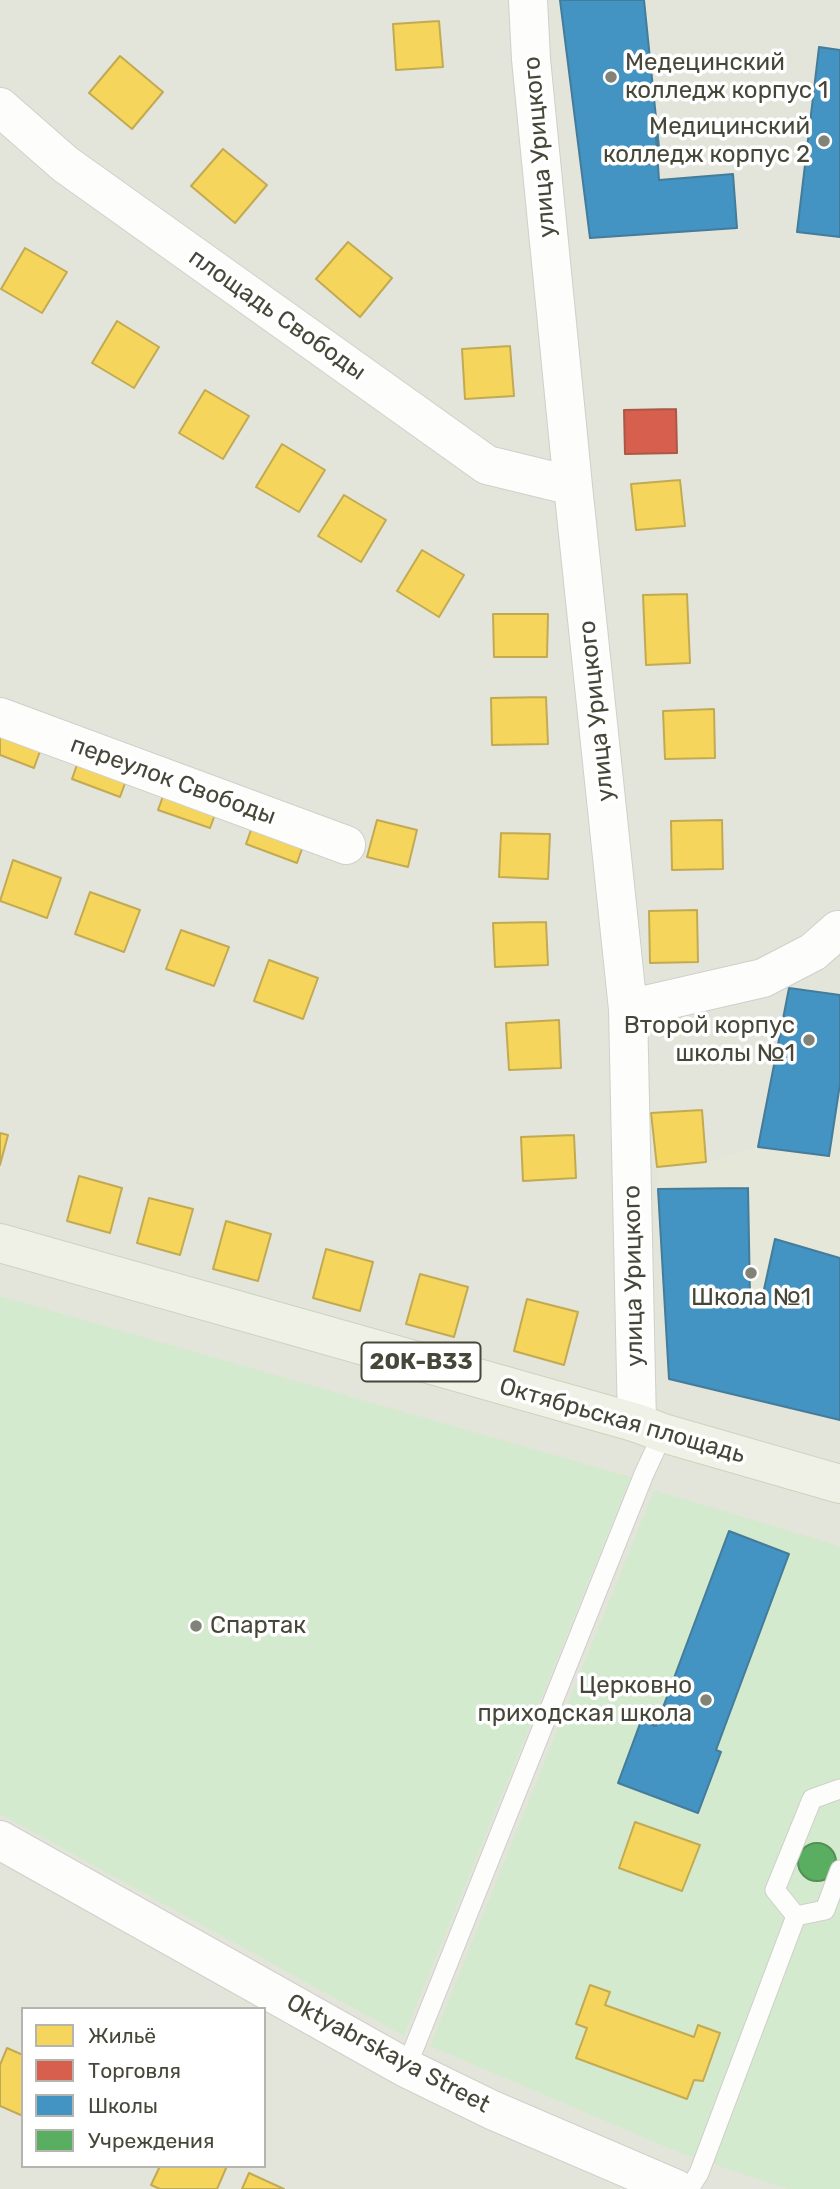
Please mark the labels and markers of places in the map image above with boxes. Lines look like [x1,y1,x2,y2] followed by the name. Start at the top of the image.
[625,49,828,105] place label: Медецинский колледж корпус 1
[603,69,619,85] marker: Медецинский колледж корпус 1
[603,113,810,169] place label: Медицинский колледж корпус 2
[816,133,832,149] marker: Медицинский колледж корпус 2
[624,1012,795,1068] place label: Второй корпус школы №1
[801,1032,817,1048] marker: Второй корпус школы №1
[743,1265,759,1281] marker: Школа №1
[691,1284,811,1312] place label: Школа №1
[210,1612,306,1640] place label: Спартак
[188,1618,204,1634] marker: Спартак
[478,1672,692,1728] place label: Церковно приходская школа
[698,1692,714,1708] marker: Церковно приходская школа

